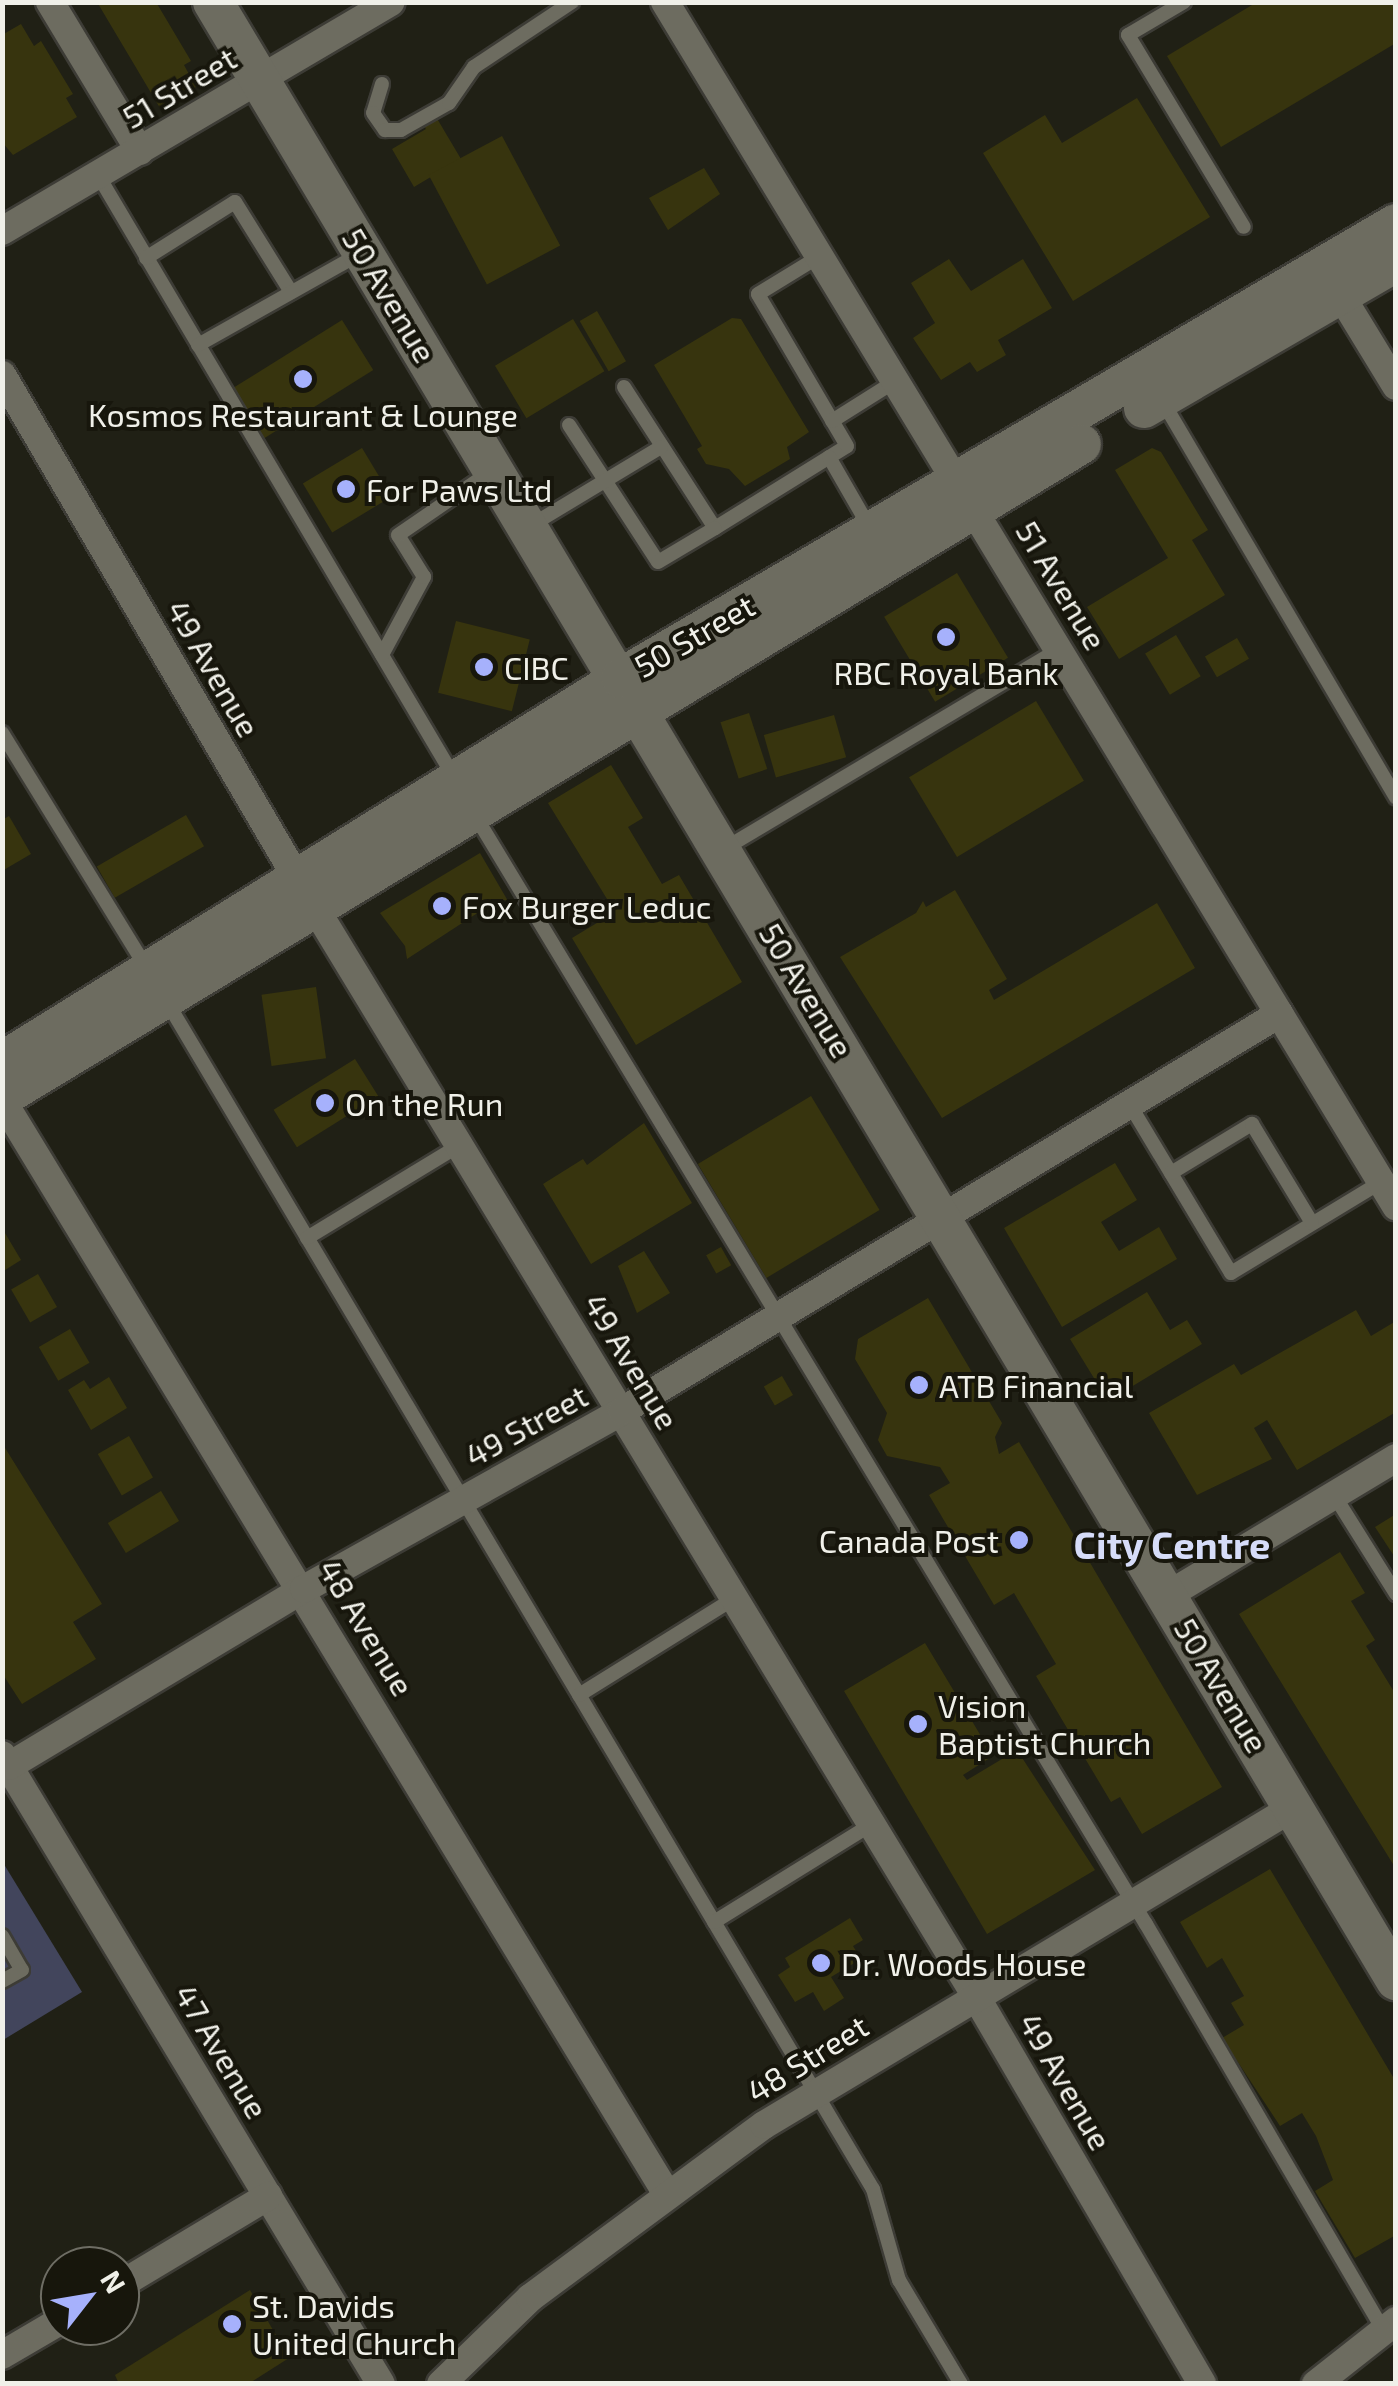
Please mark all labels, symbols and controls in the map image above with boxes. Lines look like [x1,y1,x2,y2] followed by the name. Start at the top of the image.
[115,38,243,136] street label: 51 Street
[335,220,445,370] street label: 50 Avenue
[292,368,314,390] marker: Kosmos Restaurant & Lounge
[88,395,518,433] place label: Kosmos Restaurant & Lounge
[366,470,553,508] place label: For Paws Ltd
[335,478,357,500] marker: For Paws Ltd
[1008,513,1116,657] street label: 51 Avenue
[627,585,761,685] street label: 50 Street
[159,592,269,744] street label: 49 Avenue
[935,626,957,648] marker: RBC Royal Bank
[504,648,569,686] place label: CIBC
[833,653,1059,691] place label: RBC Royal Bank
[473,656,495,678] marker: CIBC
[462,887,712,925] place label: Fox Burger Leduc
[431,895,453,917] marker: Fox Burger Leduc
[752,915,862,1065] street label: 50 Avenue
[345,1084,504,1122] place label: On the Run
[314,1092,336,1114] marker: On the Run
[576,1286,688,1436] street label: 49 Avenue
[939,1366,1133,1404] place label: ATB Financial
[908,1374,930,1396] marker: ATB Financial
[458,1376,594,1474] street label: 49 Street
[819,1521,999,1559] place label: Canada Post
[1073,1522,1271,1568] district label: City Centre
[1008,1529,1030,1551] marker: Canada Post
[311,1551,423,1703] street label: 48 Avenue
[1167,1610,1277,1760] street label: 50 Avenue
[938,1687,1151,1762] place label: Vision Baptist Church
[907,1713,929,1735] marker: Vision Baptist Church
[841,1944,1087,1982] place label: Dr. Woods House
[810,1952,832,1974] marker: Dr. Woods House
[167,1977,277,2125] street label: 47 Avenue
[1011,2005,1121,2157] street label: 49 Avenue
[740,2006,874,2110] street label: 48 Street
[40,2246,140,2346] north arrow
[94,2264,134,2299] text: N
[252,2287,456,2362] place label: St. Davids United Church
[221,2313,243,2335] marker: St. Davids United Church

